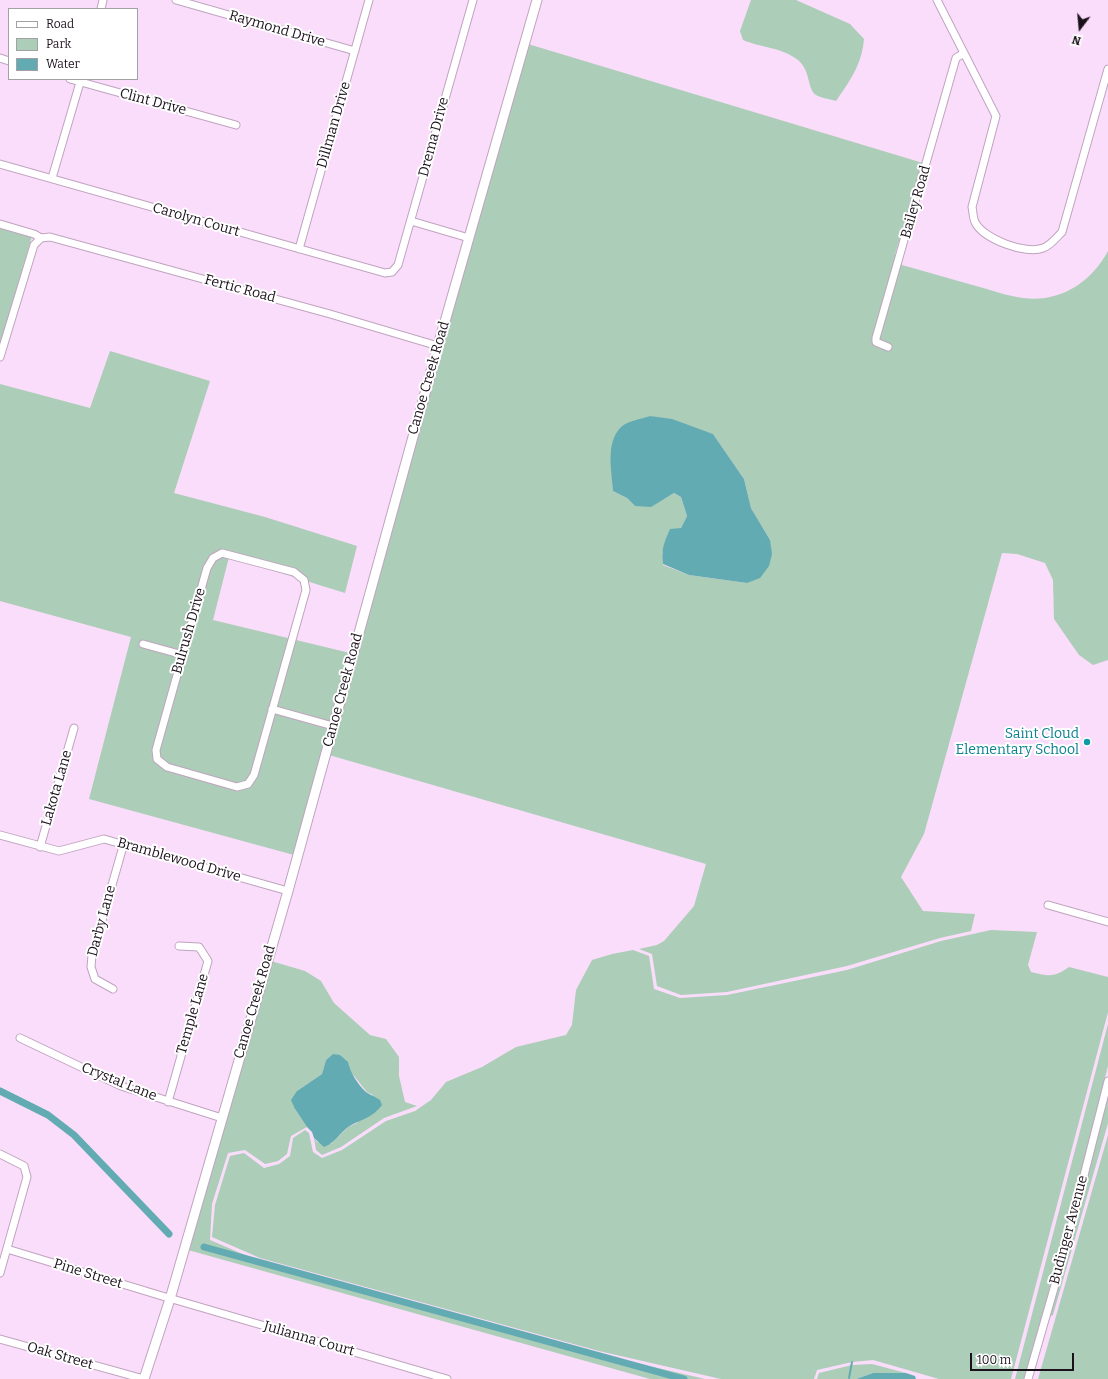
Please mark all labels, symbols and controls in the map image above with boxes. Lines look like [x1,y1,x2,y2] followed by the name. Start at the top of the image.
[227,7,327,51] street label: Raymond Drive
[8,8,138,80] legend
[1060,8,1100,48] north arrow
[46,17,74,31] text: Road
[1071,33,1082,47] text: N
[46,37,71,51] text: Park
[46,57,80,71] text: Water
[314,80,354,170] street label: Dillman Drive
[118,85,188,119] street label: Clint Drive
[415,95,453,179] street label: Drema Drive
[898,164,934,240] street label: Bailey Road
[151,200,241,240] street label: Carolyn Court
[202,271,278,307] street label: Fertic Road
[405,319,453,437] street label: Canoe Creek Road
[169,586,209,676] street label: Bulrush Drive
[320,631,366,749] street label: Canoe Creek Road
[956,726,1079,758] place label: Saint Cloud Elementary School
[1082,737,1092,747] marker: Saint Cloud Elementary School
[38,748,76,828] street label: Lakota Lane
[115,834,243,886] street label: Bramblewood Drive
[84,884,120,958] street label: Darby Lane
[231,943,279,1061] street label: Canoe Creek Road
[173,972,213,1056] street label: Temple Lane
[79,1059,159,1105] street label: Crystal Lane
[1046,1174,1092,1286] street label: Budinger Avenue
[51,1256,125,1292] street label: Pine Street
[262,1318,356,1360] street label: Julianna Court
[25,1339,95,1373] street label: Oak Street
[972,1345,1076,1371] scale bar
[977,1353,1011,1367] text: 100 m

